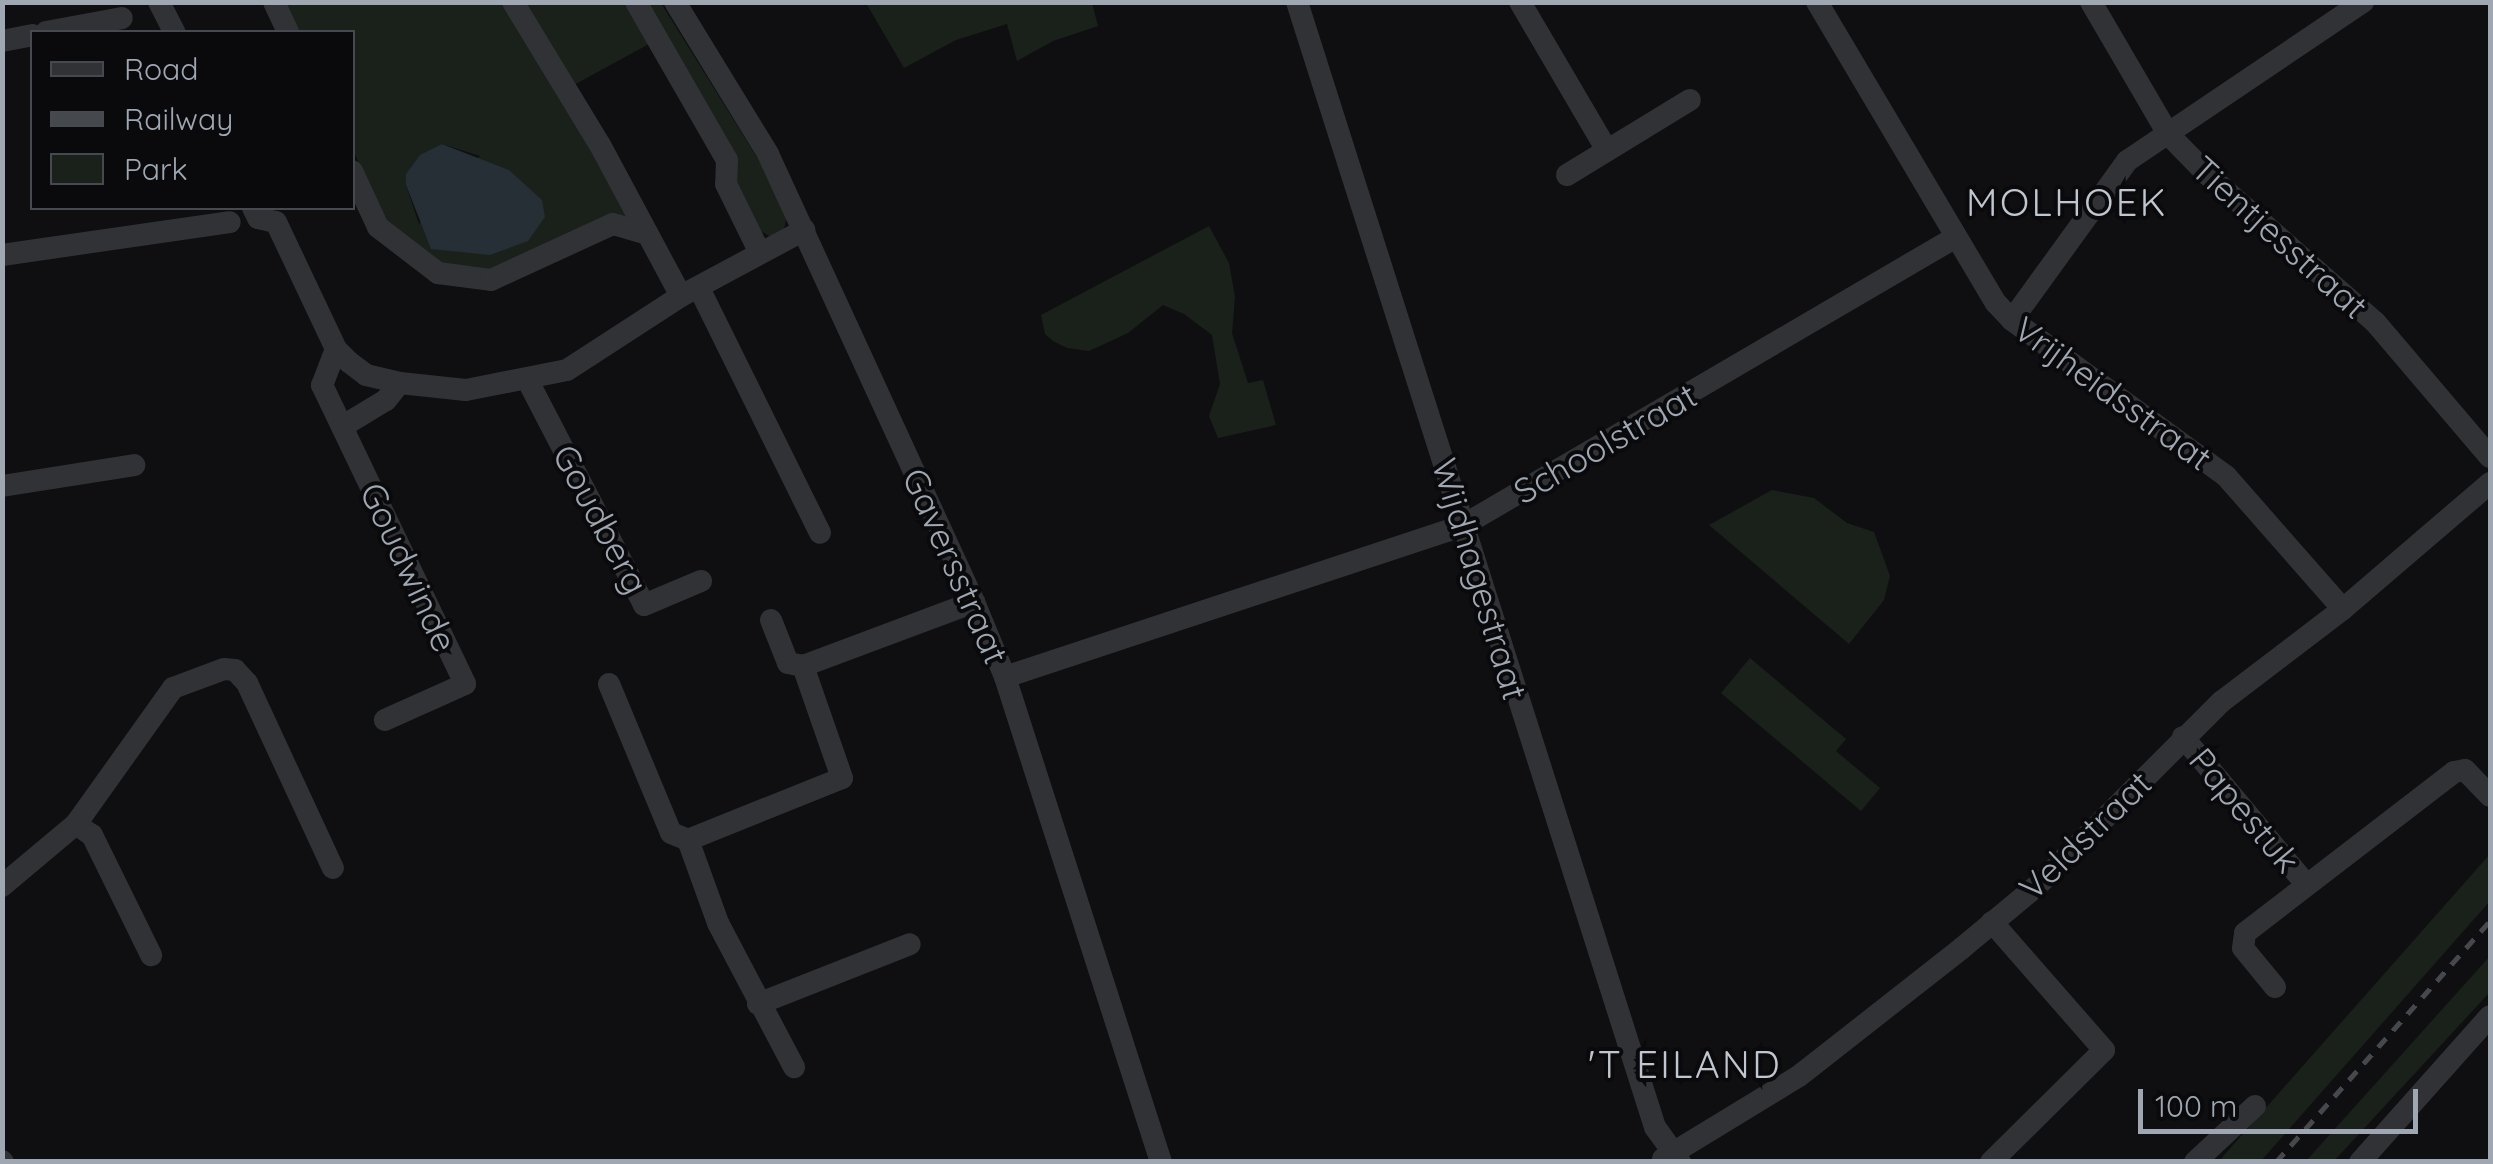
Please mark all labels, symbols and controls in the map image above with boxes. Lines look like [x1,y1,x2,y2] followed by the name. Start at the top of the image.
[30,30,355,210] legend
[124,50,198,88] text: Road
[124,100,233,138] text: Railway
[2183,147,2377,327] street label: Tientjesstraat
[124,150,188,188] text: Park
[1966,180,2168,226] district label: MOLHOEK
[2006,307,2220,479] street label: Vrijheidsstraat
[1506,374,1704,512] street label: Schoolstraat
[544,437,658,601] street label: Goudberg
[1423,453,1537,705] street label: Wijdhagestraat
[894,462,1018,670] street label: Gaversstraat
[352,476,466,658] street label: Goudwinde
[2181,739,2309,881] street label: Papestuk
[2010,762,2160,908] street label: Veldstraat
[1588,1042,1782,1088] district label: 'T EILAND
[2143,1069,2423,1131] scale bar
[2155,1087,2237,1125] text: 100 m

